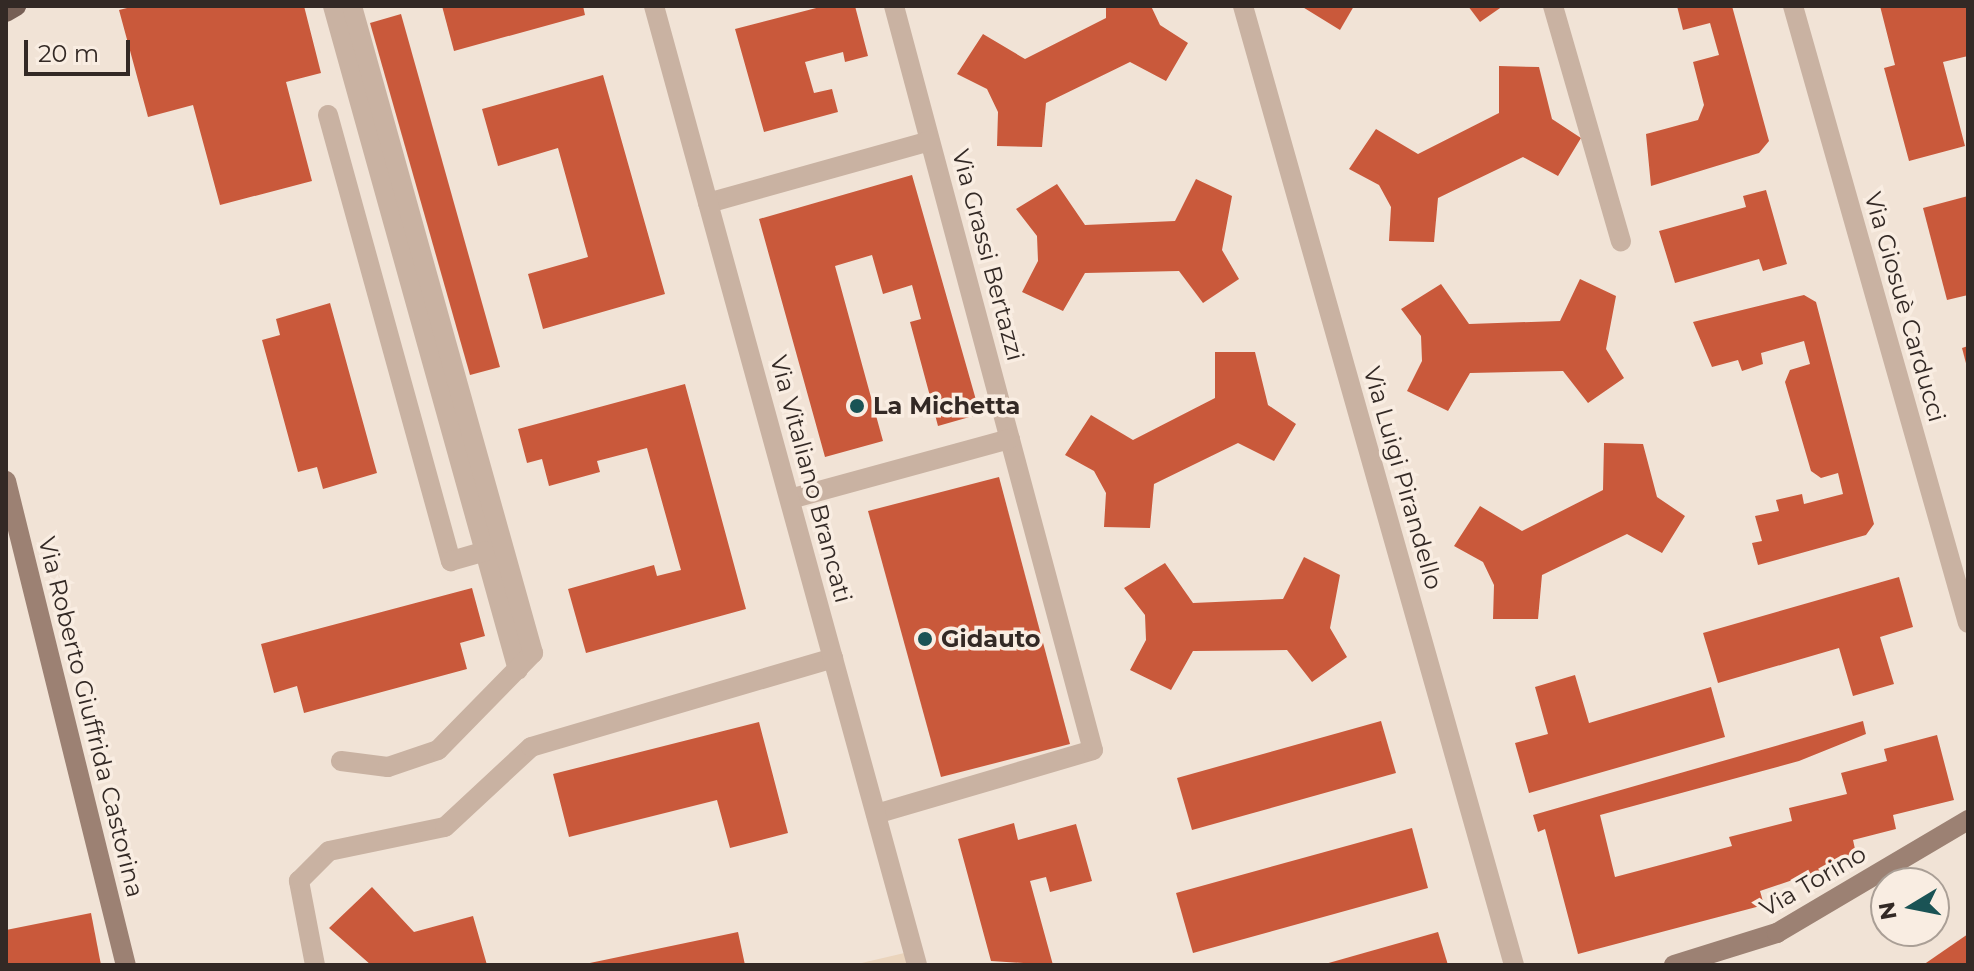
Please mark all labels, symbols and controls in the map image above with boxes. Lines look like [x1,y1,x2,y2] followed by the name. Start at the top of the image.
[28,24,134,74] scale bar
[38,39,99,68] text: 20 m
[946,146,1030,364] street label: Via Grassi Bertazzi
[1858,189,1952,425] street label: Via Giosuè Carducci
[764,352,858,606] street label: Via Vitaliano Brancati
[1357,363,1449,593] street label: Via Luigi Pirandello
[873,392,1020,420] place label: La Michetta
[848,397,866,415] marker: La Michetta
[32,534,150,900] street label: Via Roberto Giuffrida Castorina
[941,625,1040,653] place label: Gidauto
[916,630,934,648] marker: Gidauto
[1755,839,1871,923] street label: Via Torino
[1870,867,1950,947] north arrow
[1873,900,1903,922] text: N

